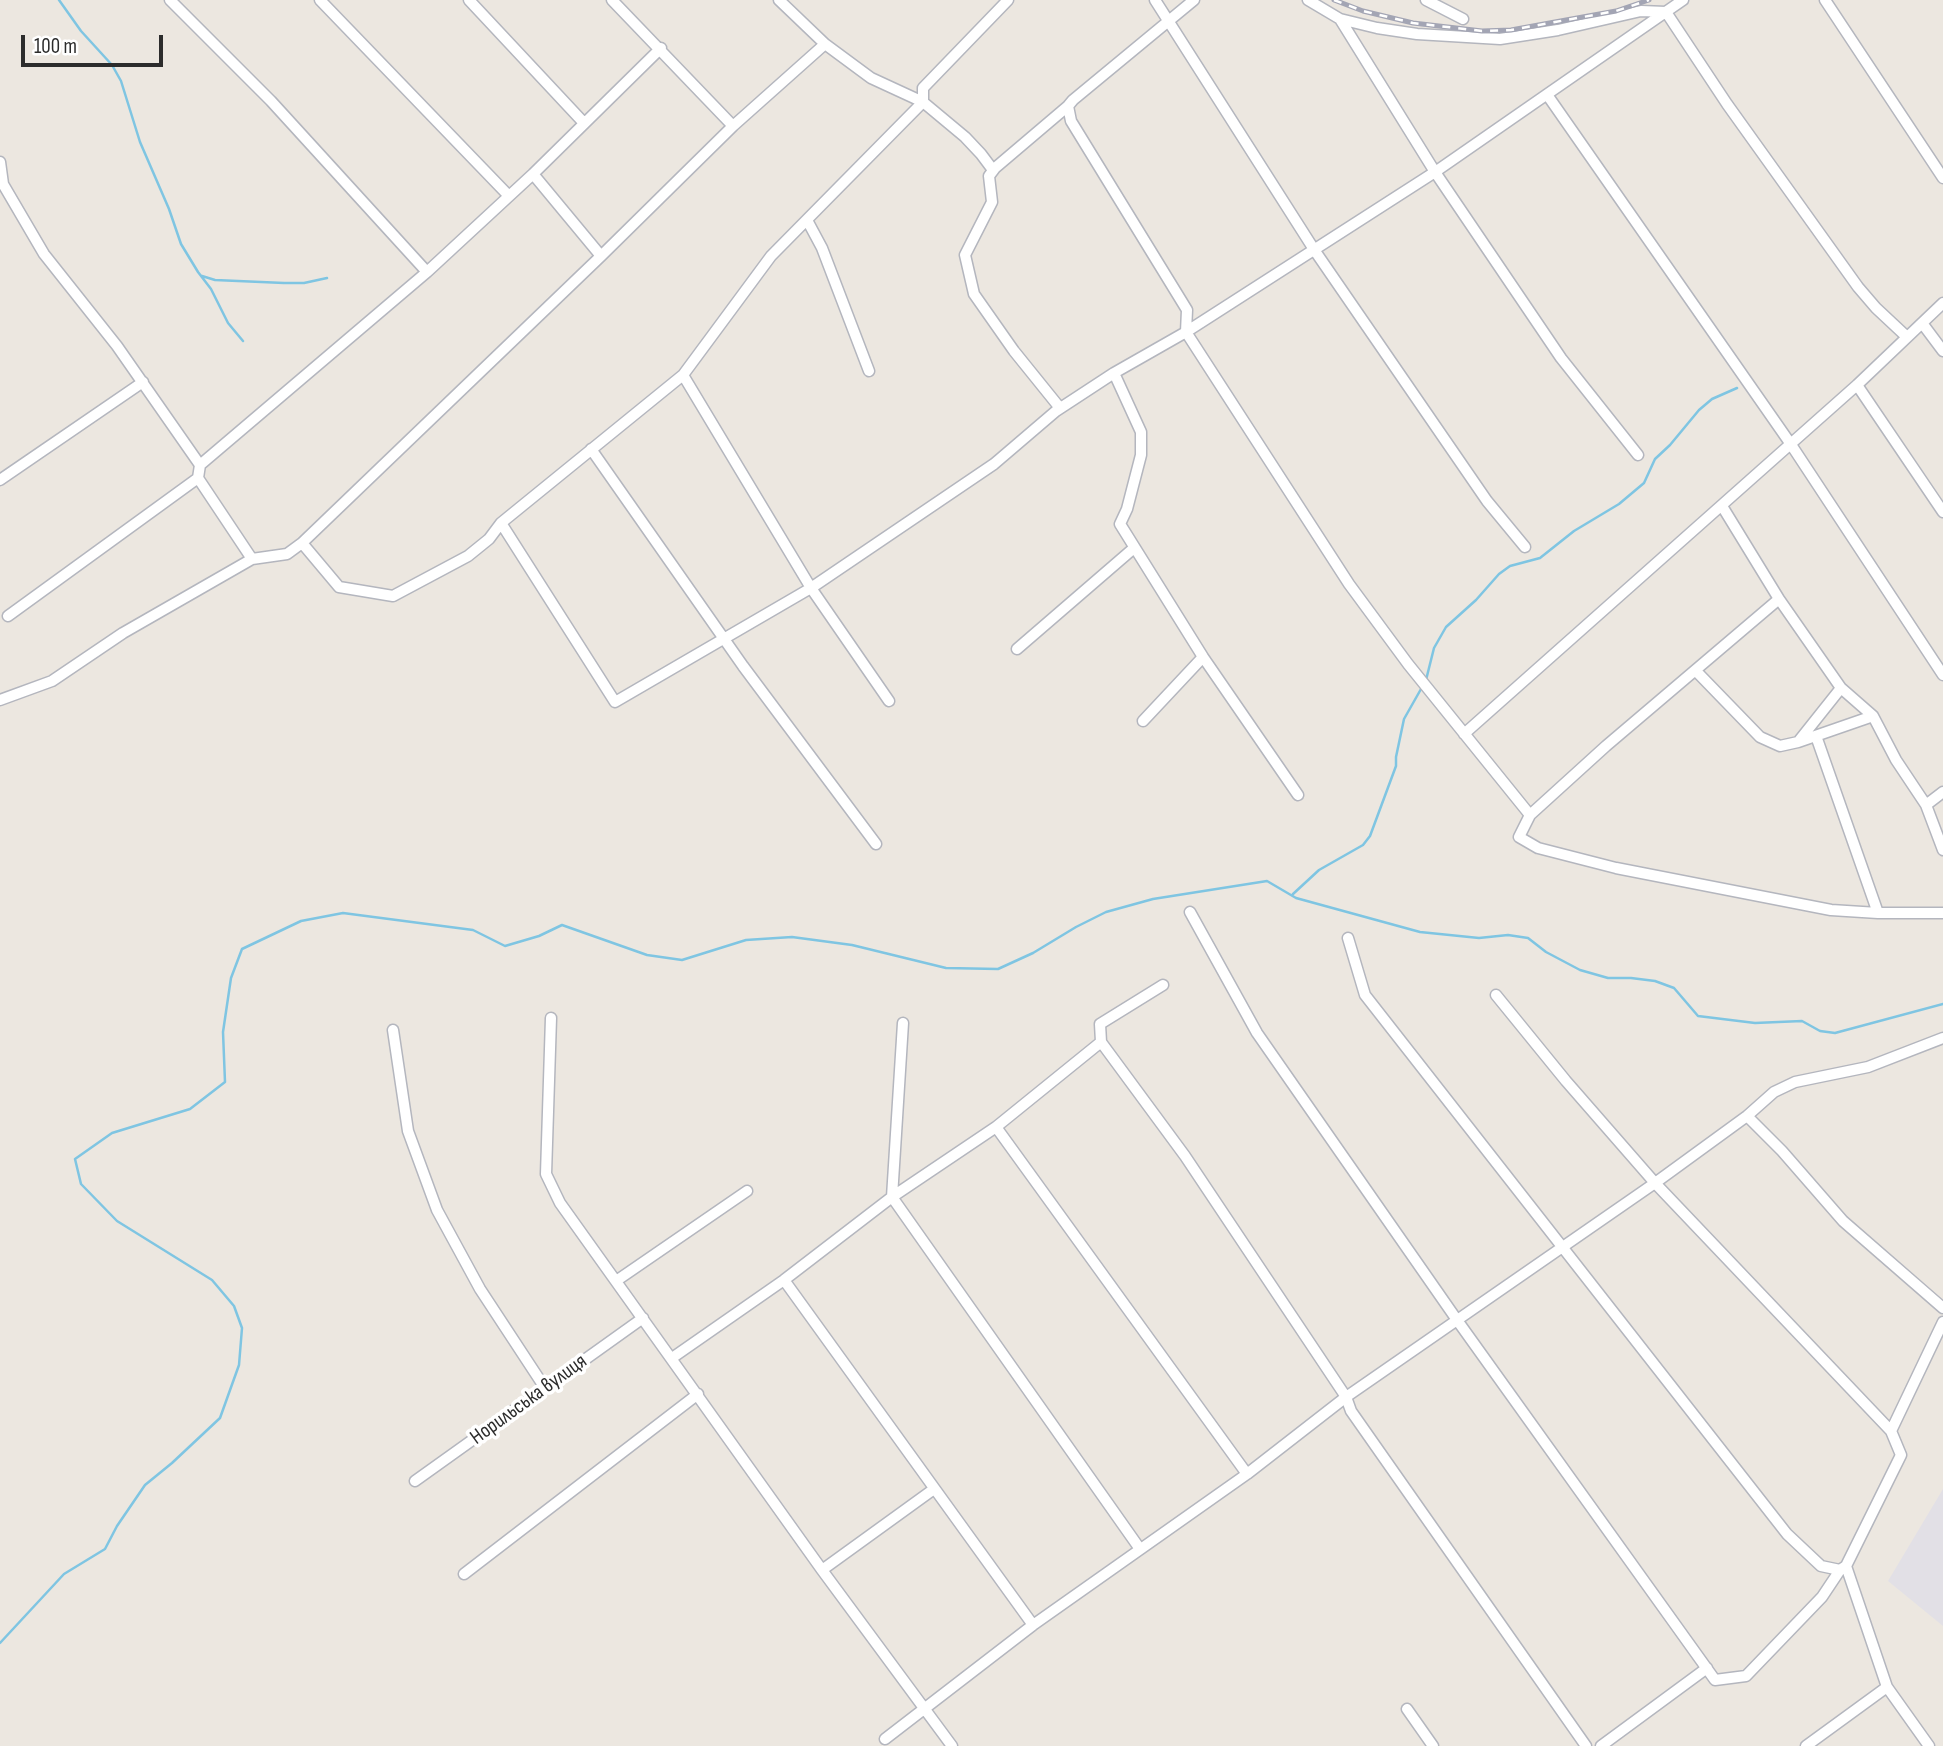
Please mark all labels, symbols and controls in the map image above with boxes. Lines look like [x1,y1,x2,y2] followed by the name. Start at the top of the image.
[24,21,166,65] scale bar
[34,34,77,59] text: 100 m
[466,1349,592,1451] street label: Норильська вулиця

